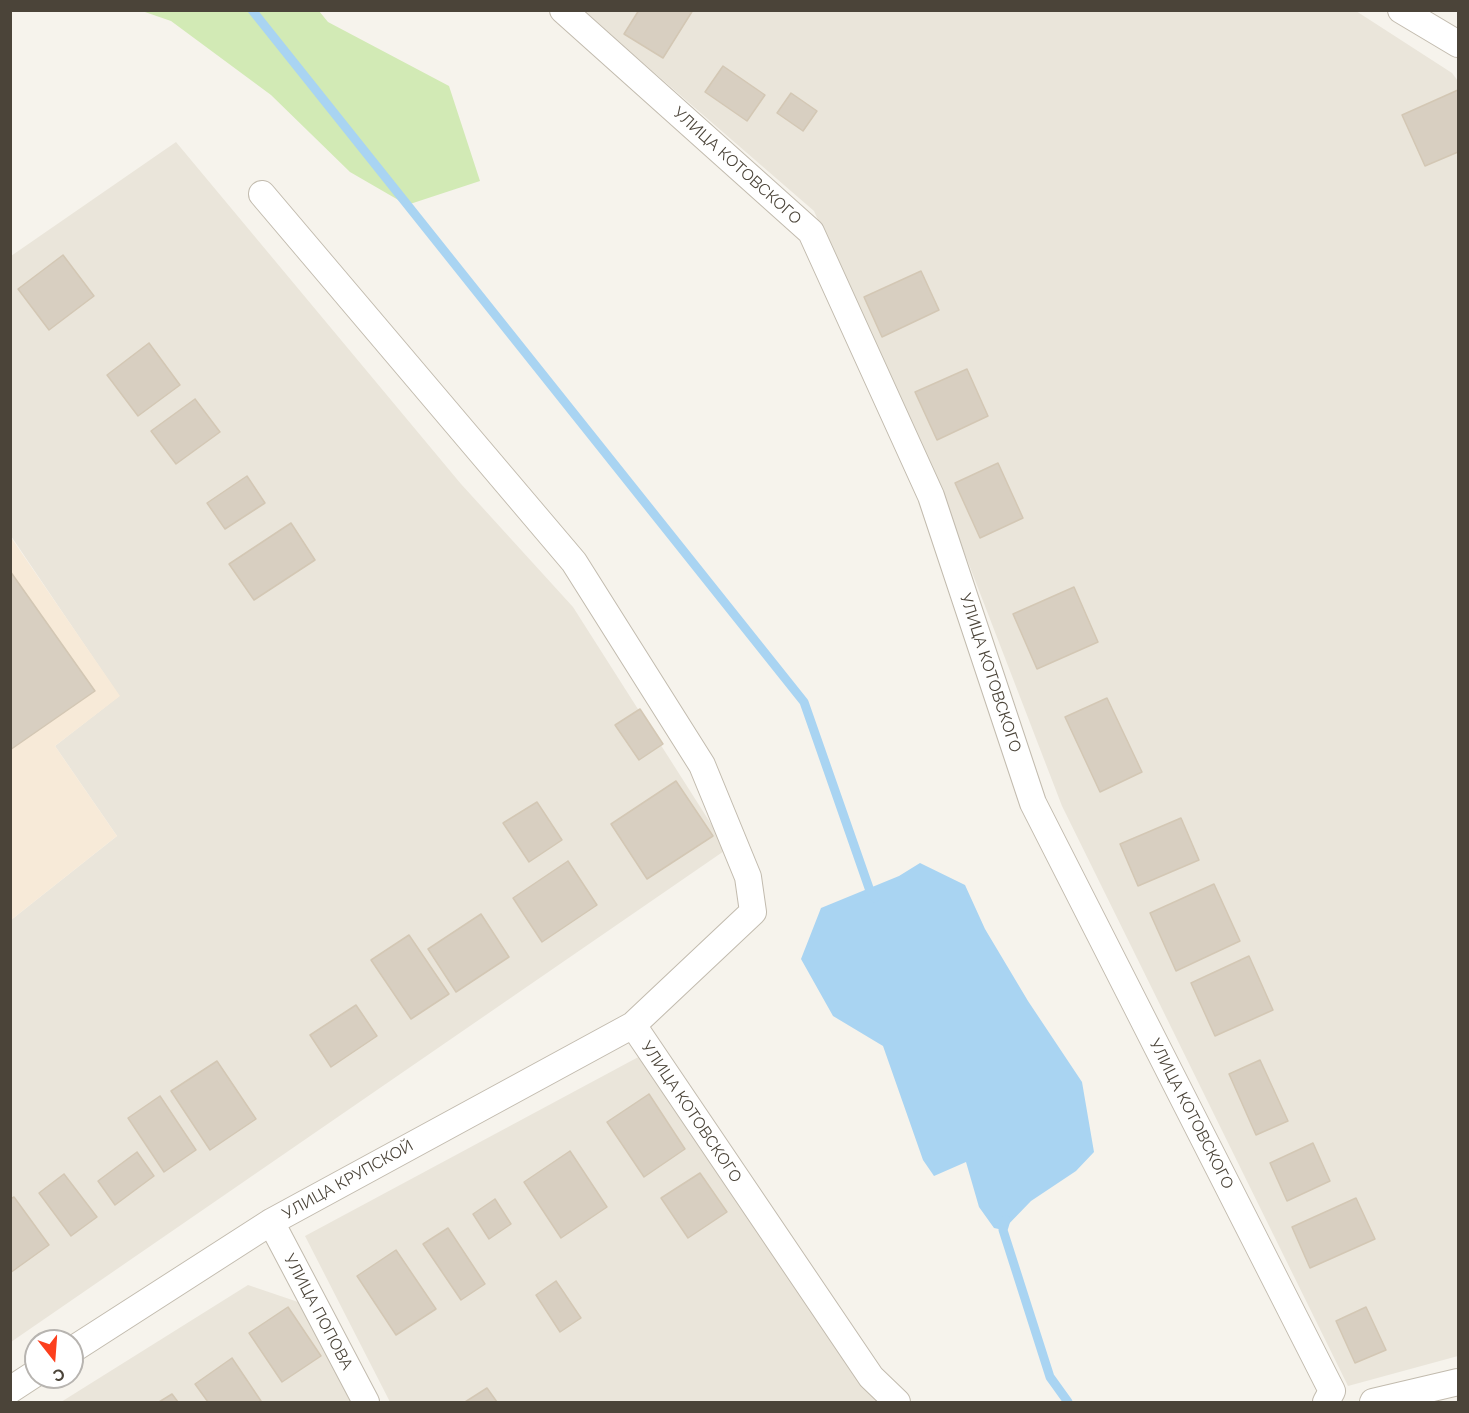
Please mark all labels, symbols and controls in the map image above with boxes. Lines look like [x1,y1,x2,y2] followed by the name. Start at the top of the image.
[669,103,805,229] street label: УЛИЦА КОТОВСКОГО
[955,591,1025,755] street label: УЛИЦА КОТОВСКОГО
[1145,1036,1237,1192] street label: УЛИЦА КОТОВСКОГО
[637,1038,745,1186] street label: УЛИЦА КОТОВСКОГО
[279,1136,417,1224] street label: УЛИЦА КРУПСКОЙ
[279,1251,357,1373] street label: УЛИЦА ПОПОВА
[24,1329,84,1389] north arrow
[51,1364,67,1385] text: С

